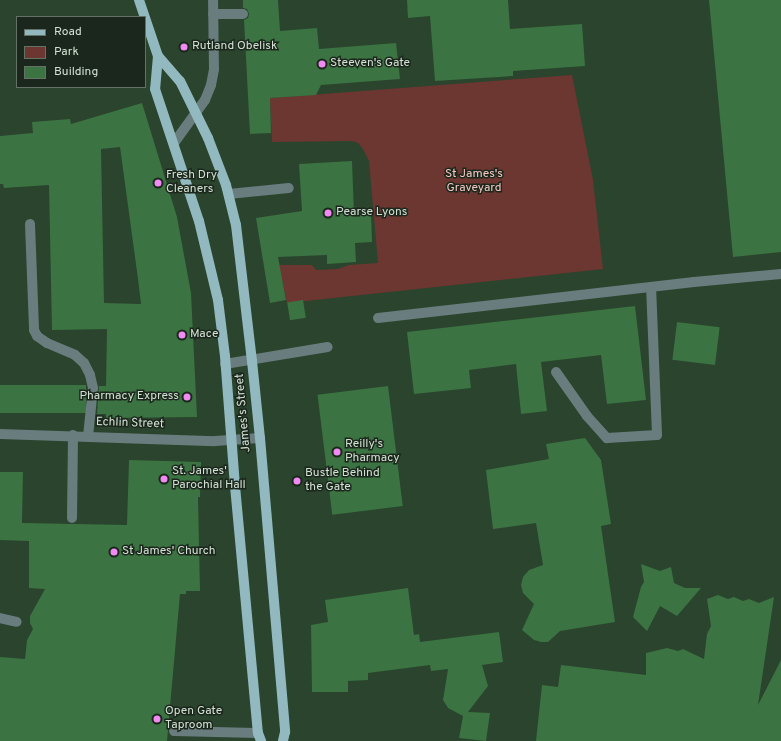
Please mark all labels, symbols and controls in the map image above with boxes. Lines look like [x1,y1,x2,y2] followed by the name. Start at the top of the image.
[16,16,146,88] legend
[54,24,82,40] text: Road
[192,40,277,54] place label: Rutland Obelisk
[179,42,189,52] marker: Rutland Obelisk
[54,44,79,60] text: Park
[330,57,410,71] place label: Steeven's Gate
[317,59,327,69] marker: Steeven's Gate
[54,64,98,80] text: Building
[445,168,503,196] park label: St James's Graveyard
[166,169,217,197] place label: Fresh Dry Cleaners
[153,178,163,188] marker: Fresh Dry Cleaners
[336,206,407,220] place label: Pearse Lyons
[323,208,333,218] marker: Pearse Lyons
[190,328,218,342] place label: Mace
[177,330,187,340] marker: Mace
[233,373,255,453] street label: James's Street
[79,390,179,404] place label: Pharmacy Express
[182,392,192,402] marker: Pharmacy Express
[96,416,164,432] street label: Echlin Street
[345,438,400,466] place label: Reilly's Pharmacy
[332,447,342,457] marker: Reilly's Pharmacy
[172,465,246,493] place label: St. James' Parochial Hall
[305,467,380,495] place label: Bustle Behind the Gate
[159,474,169,484] marker: St. James' Parochial Hall
[292,476,302,486] marker: Bustle Behind the Gate
[122,545,216,559] place label: St James' Church
[109,547,119,557] marker: St James' Church
[165,705,222,733] place label: Open Gate Taproom
[152,714,162,724] marker: Open Gate Taproom

